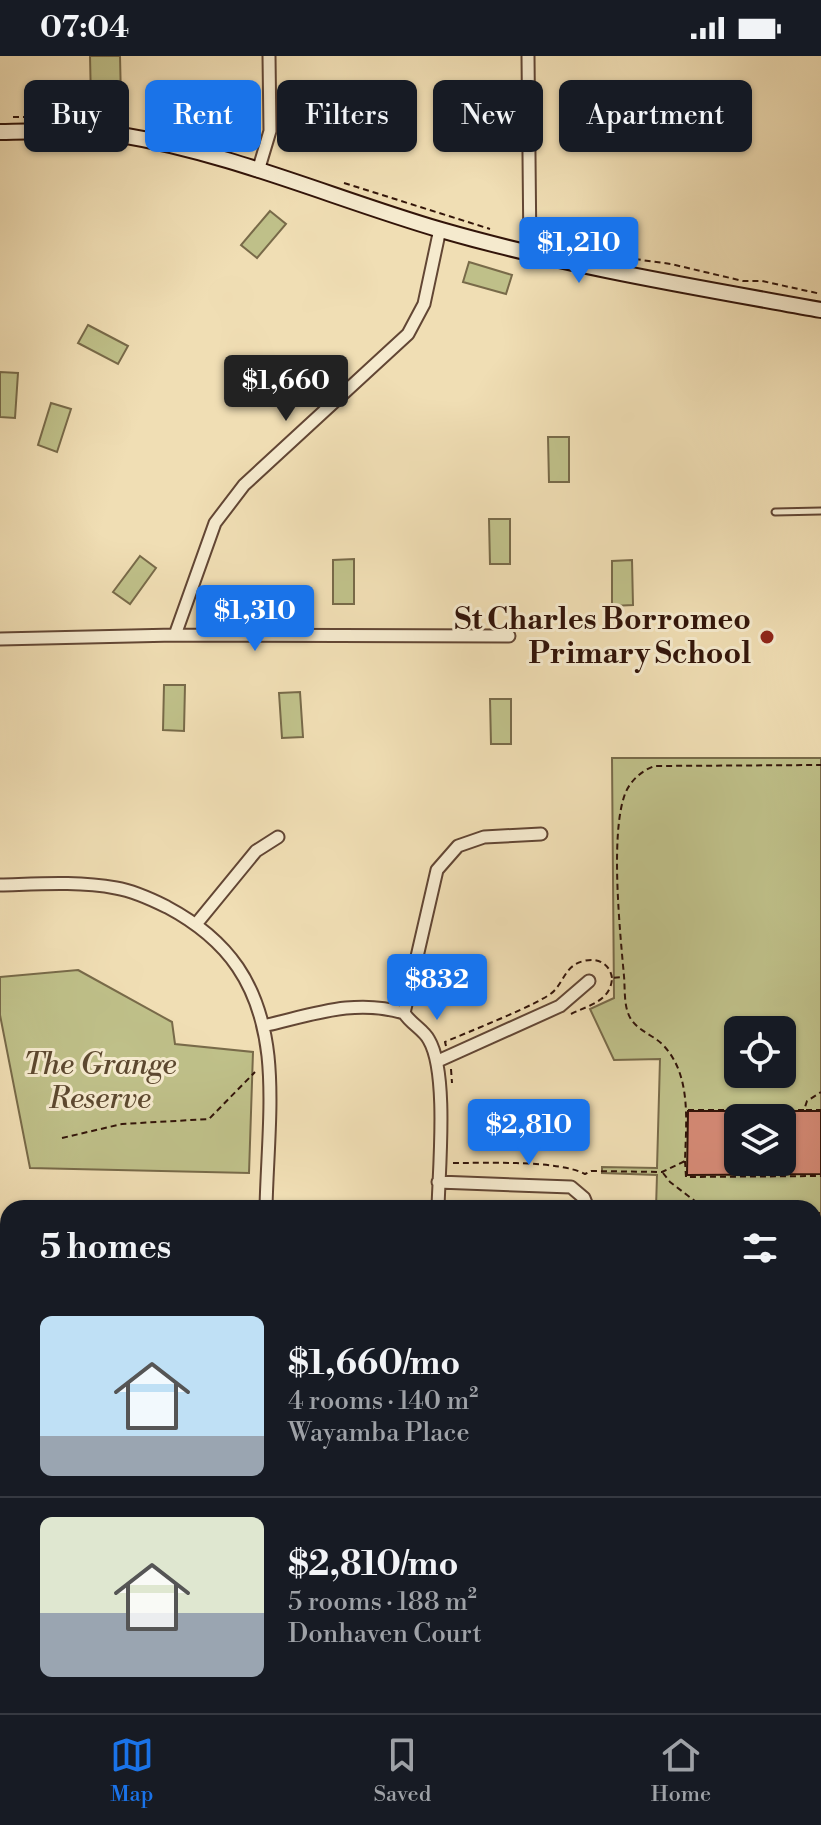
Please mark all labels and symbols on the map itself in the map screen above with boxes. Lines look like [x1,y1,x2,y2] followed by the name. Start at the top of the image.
[514,217,644,285] pin: $1,210
[221,355,351,423] pin: $1,660
[190,585,320,653] pin: $1,310
[454,601,751,673] place label: St Charles Borromeo Primary School
[758,628,776,646] marker: St Charles Borromeo Primary School
[390,954,484,1022] pin: $832
[23,1046,177,1118] park label: The Grange Reserve
[464,1099,594,1167] pin: $2,810

